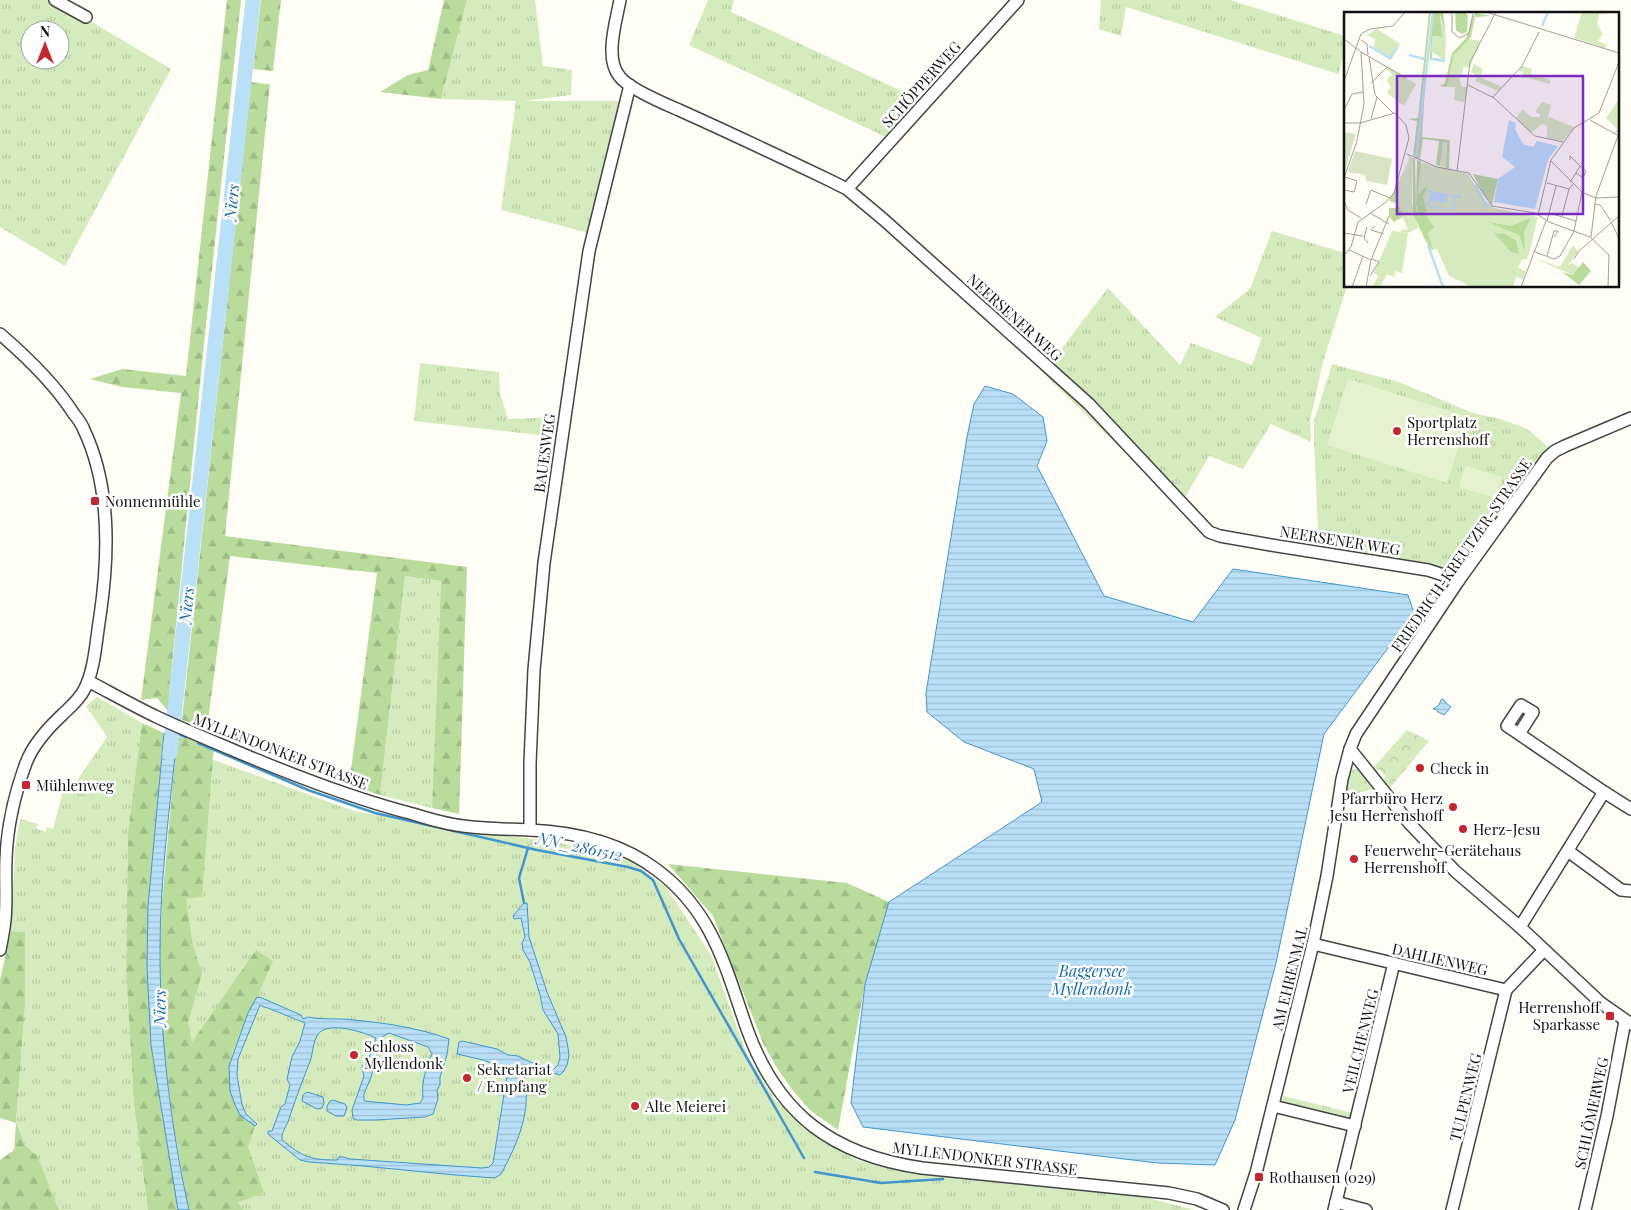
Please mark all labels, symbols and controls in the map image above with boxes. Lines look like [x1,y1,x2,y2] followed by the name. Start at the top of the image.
[1344,12,1618,288] inset map
[20,20,70,70] north arrow
[40,22,50,41] text: N
[877,36,965,131] street label: SCHÖPPERWEG
[218,183,243,223] water label: Niers
[963,269,1067,365] street label: NEERSENER WEG
[529,412,559,494] street label: BAUESWEG
[1407,412,1490,449] place label: Sportplatz Herrenshoff
[1391,425,1403,437] marker: Sportplatz Herrenshoff
[1386,454,1536,656] street label: FRIEDRICH-KREUTZER-STRASSE
[105,491,201,511] place label: Nonnenmühle
[89,495,101,507] marker: Nonnenmühle
[1278,521,1402,559] street label: NEERSENER WEG
[173,586,198,626] water label: Niers
[191,708,371,794] street label: MYLLENDONKER STRASSE
[1430,758,1489,778] place label: Check in
[1414,762,1426,774] marker: Check in
[36,775,114,795] place label: Mühlenweg
[20,779,32,791] marker: Mühlenweg
[1329,788,1444,825] place label: Pfarrbüro Herz Jesu Herrenshoff
[1447,801,1459,813] marker: Pfarrbüro Herz Jesu Herrenshoff
[1473,819,1541,839] place label: Herz-Jesu
[1457,823,1469,835] marker: Herz-Jesu
[533,826,625,865] water label: NN_2861512
[1364,840,1521,877] place label: Feuerwehr-Gerätehaus Herrenshoff
[1348,853,1360,865] marker: Feuerwehr-Gerätehaus Herrenshoff
[1266,924,1312,1033] street label: AM EHRENMAL
[1390,938,1490,980] street label: DAHLIENWEG
[1051,960,1132,999] water label: Baggersee Myllendonk
[1337,986,1383,1096] street label: VEILCHENWEG
[148,990,170,1028] water label: Niers
[1518,997,1601,1034] place label: Herrenshoff Sparkasse
[1604,1010,1616,1022] marker: Herrenshoff Sparkasse
[364,1036,444,1073] place label: Schloss Myllendonk
[348,1049,360,1061] marker: Schloss Myllendonk
[1444,1050,1486,1143] street label: TULPENWEG
[1569,1055,1613,1171] street label: SCHLÖMERWEG
[477,1059,552,1096] place label: Sekretariat / Empfang
[461,1072,473,1084] marker: Sekretariat / Empfang
[644,1096,727,1116] place label: Alte Meierei
[629,1100,641,1112] marker: Alte Meierei
[892,1137,1078,1179] street label: MYLLENDONKER STRASSE
[1269,1167,1376,1187] place label: Rothausen (029)
[1253,1171,1265,1183] marker: Rothausen (029)

